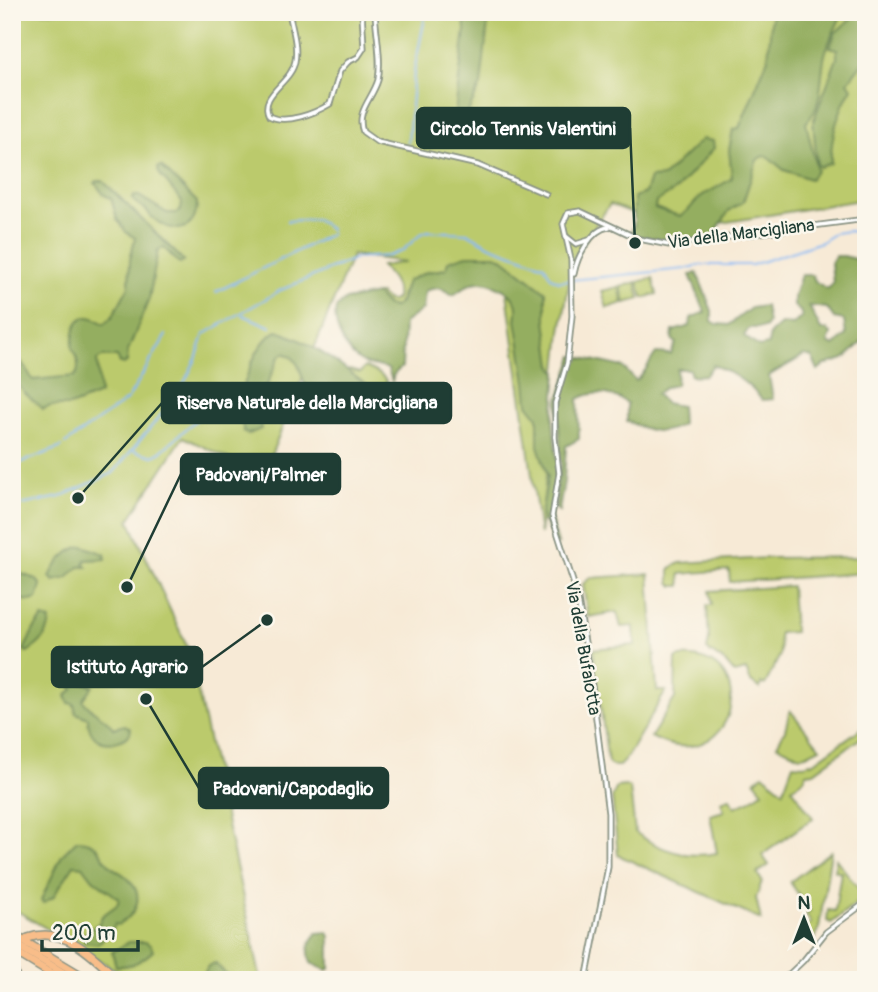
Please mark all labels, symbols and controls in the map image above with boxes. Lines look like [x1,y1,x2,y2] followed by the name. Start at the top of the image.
[417,108,630,148] callout: Circolo Tennis Valentini
[430,117,616,141] text: Circolo Tennis Valentini
[666,214,816,254] street label: Via della Marcigliana
[162,383,451,423] callout: Riserva Naturale della Marcigliana
[176,391,438,415] text: Riserva Naturale della Marcigliana
[181,454,340,494] callout: Padovani/Palmer
[195,463,327,487] text: Padovani/Palmer
[560,579,606,717] street label: Via della Bufalotta
[52,647,202,687] callout: Istituto Agrario
[66,655,189,679] text: Istituto Agrario
[199,768,388,808] callout: Padovani/Capodaglio
[212,777,374,801] text: Padovani/Capodaglio
[770,884,840,954] north arrow
[798,891,811,915] text: N
[42,908,138,952] scale bar
[52,920,116,947] text: 200 m

